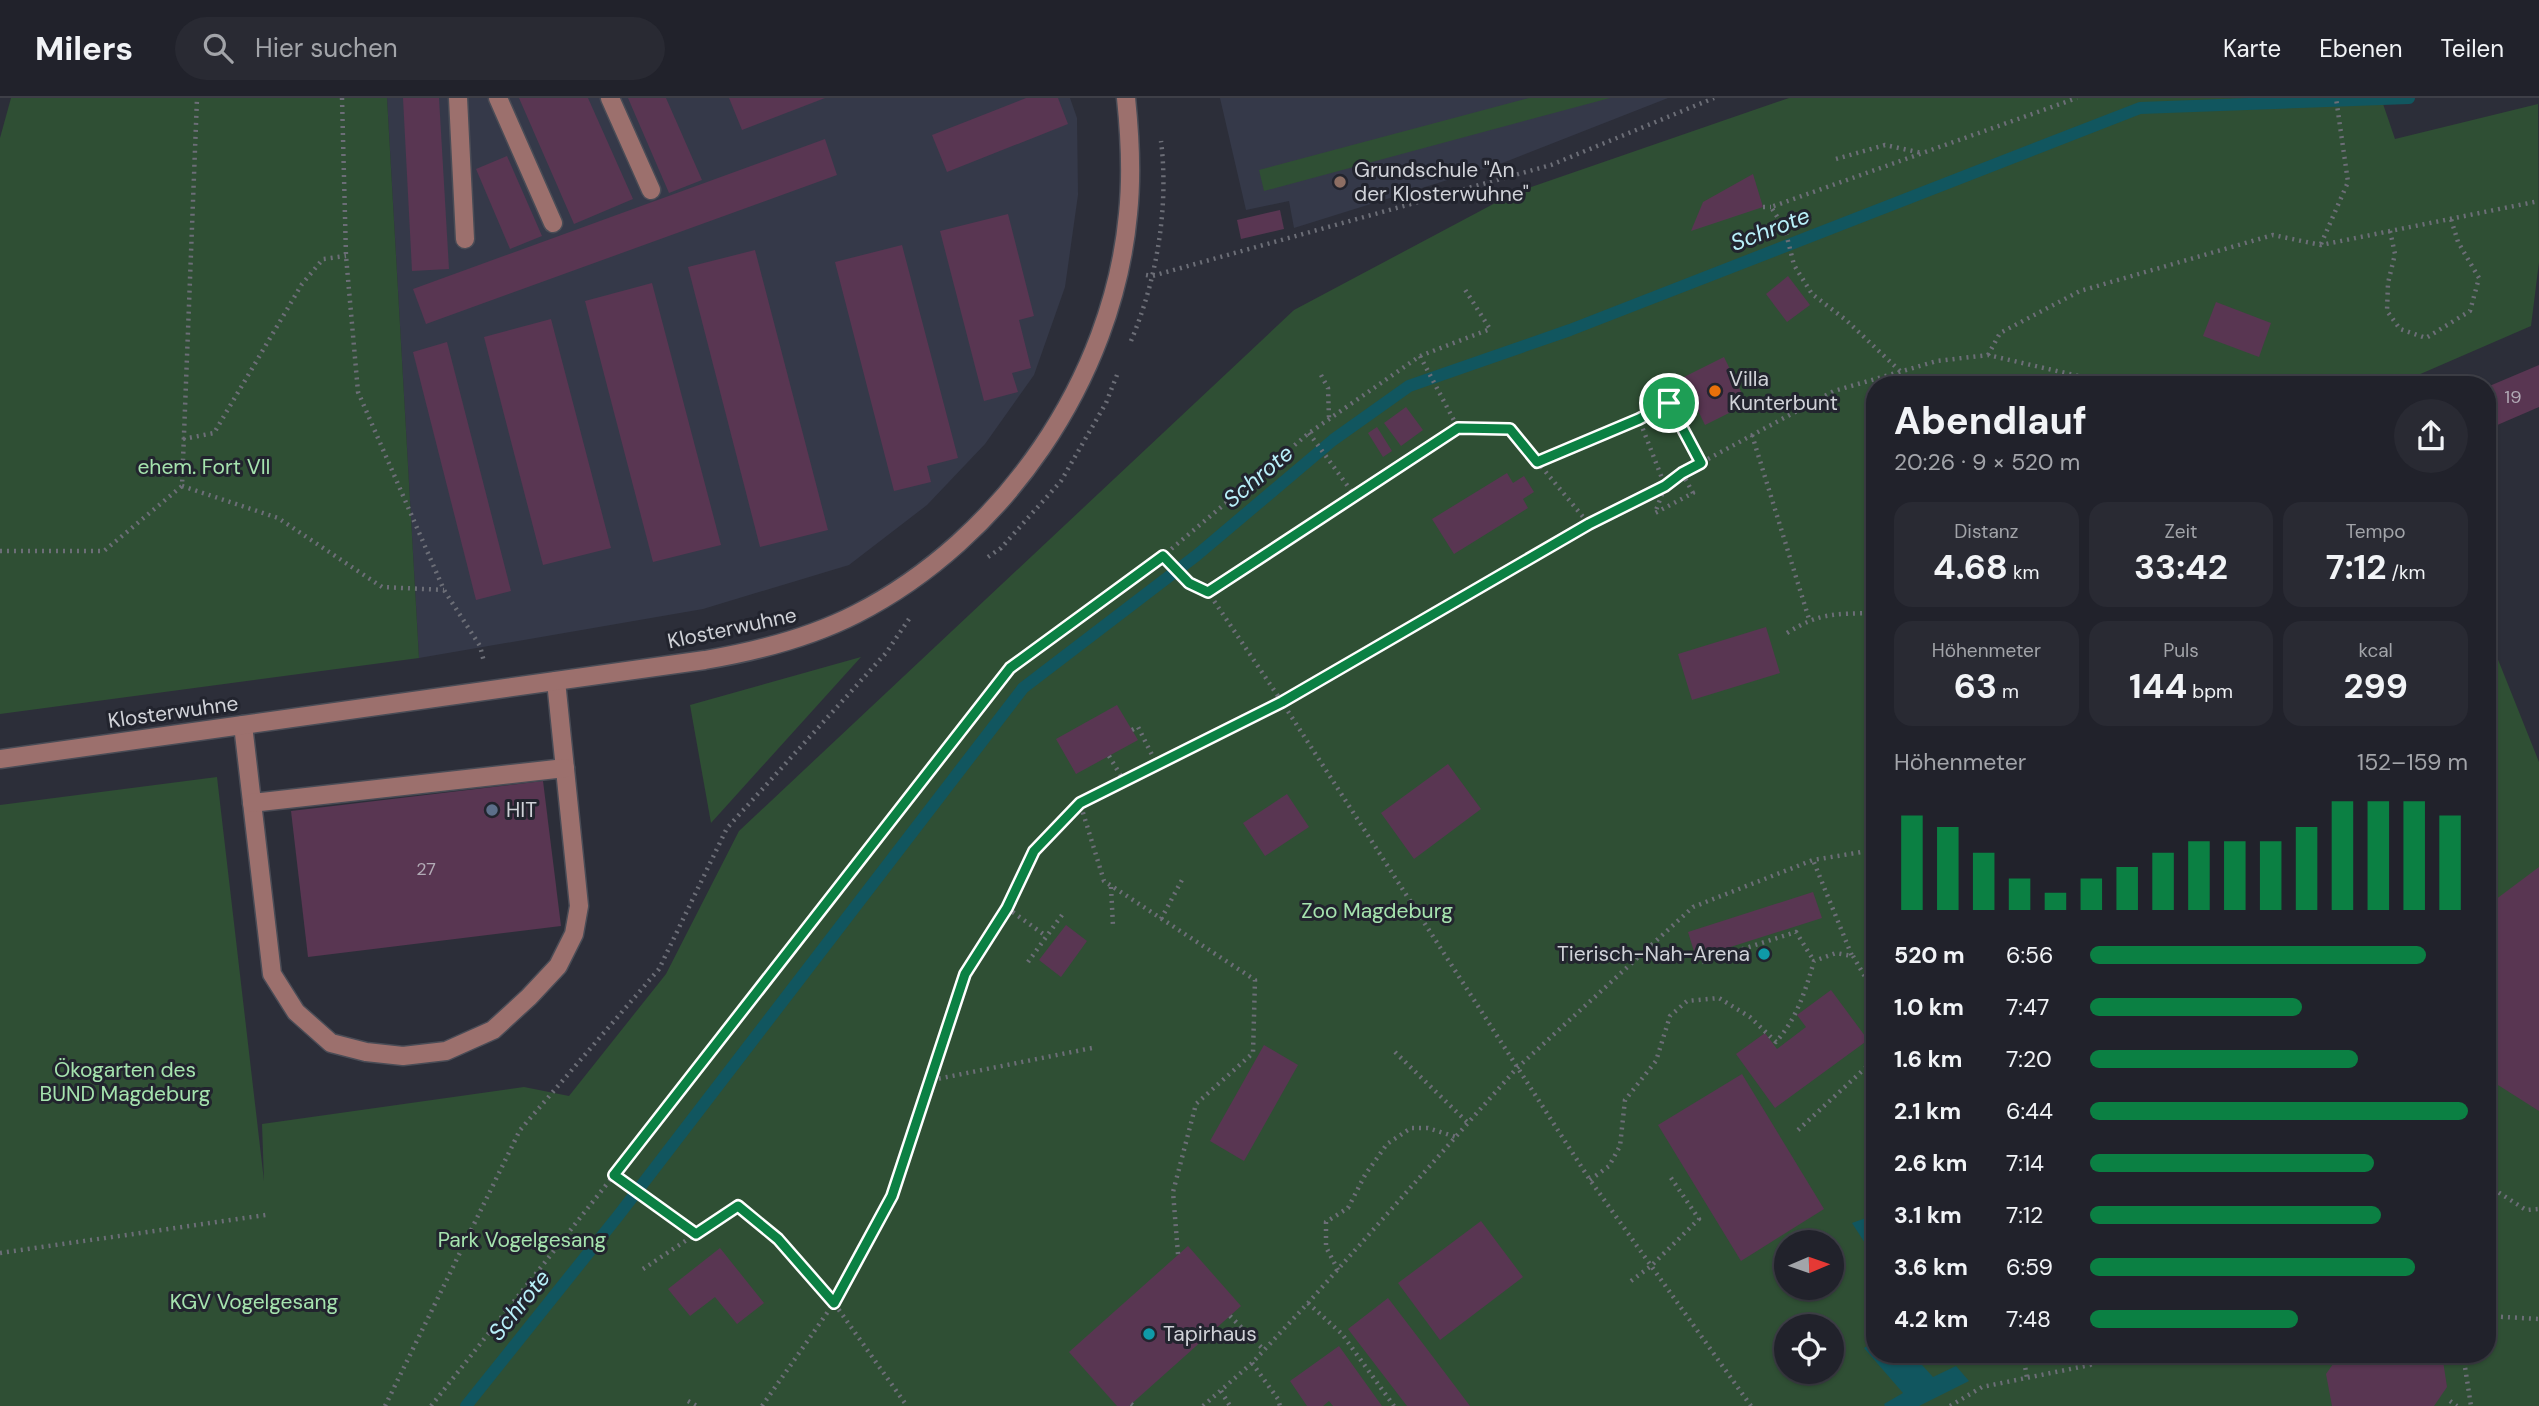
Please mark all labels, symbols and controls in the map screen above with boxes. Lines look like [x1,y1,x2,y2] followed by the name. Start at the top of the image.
[175,17,665,80] search box
[35,27,133,70] text: Milers
[199,29,237,67] icon: search
[255,31,398,65] text: Hier suchen
[2223,33,2281,64] text: Karte
[2319,33,2403,64] text: Ebenen
[2441,33,2504,64] text: Teilen
[1354,156,1529,208] place label: Grundschule "An der Klosterwuhne"
[1332,174,1348,190] marker: Grundschule "An der Klosterwuhne"
[1726,200,1814,258] water label: Schrote
[1729,365,1838,417] place label: Villa Kunterbunt
[1639,373,1699,433] pin
[1707,383,1723,399] marker: Villa Kunterbunt
[1650,384,1688,422] icon: arrive
[2505,385,2521,409] house number: 19
[1894,396,2087,446] text: Abendlauf
[2394,399,2468,473] button: share
[1217,438,1299,514] water label: Schrote
[1894,447,2080,477] text: 20:26 · 9 × 520 m
[137,453,271,481] park label: ehem. Fort VII
[1954,519,2018,544] text: Distanz
[2164,519,2198,544] text: Zeit
[2346,519,2406,544] text: Tempo
[1933,544,2008,590] text: 4.68
[2134,544,2228,590] text: 33:42
[2326,544,2386,590] text: 7:12
[2008,560,2040,585] text: km
[2386,560,2425,585] text: /km
[665,601,799,655] street label: Klosterwuhne
[1932,638,2041,663] text: Höhenmeter
[2163,638,2199,663] text: Puls
[2358,638,2393,663] text: kcal
[1954,663,1997,709] text: 63
[2129,663,2187,709] text: 144
[2343,663,2408,709] text: 299
[1997,679,2019,704] text: m
[2187,679,2233,704] text: bpm
[106,689,240,735] street label: Klosterwuhne
[1894,747,2026,777] text: Höhenmeter
[2357,747,2468,777] text: 152–159 m
[506,796,537,824] place label: HIT
[484,802,500,818] marker: HIT
[416,857,436,881] house number: 27
[1301,897,1453,925] park label: Zoo Magdeburg
[1557,940,1750,968] place label: Tierisch-Nah-Arena
[1894,940,1965,970] text: 520 m
[2006,940,2054,970] text: 6:56
[1756,946,1772,962] marker: Tierisch-Nah-Arena
[1894,992,1964,1022] text: 1.0 km
[2006,992,2049,1022] text: 7:47
[1894,1044,1962,1074] text: 1.6 km
[2006,1044,2052,1074] text: 7:20
[40,1056,211,1108] park label: Ökogarten des BUND Magdeburg
[1894,1096,1961,1126] text: 2.1 km
[2006,1096,2053,1126] text: 6:44
[1894,1148,1967,1178] text: 2.6 km
[2006,1148,2044,1178] text: 7:14
[1894,1200,1962,1230] text: 3.1 km
[2006,1200,2043,1230] text: 7:12
[438,1226,607,1254] park label: Park Vogelgesang
[1774,1230,1844,1300] north arrow
[1774,1230,1844,1384] map controls
[1894,1252,1968,1282] text: 3.6 km
[2006,1252,2053,1282] text: 6:59
[481,1263,557,1347] water label: Schrote
[170,1288,339,1316] park label: KGV Vogelgesang
[1894,1304,1968,1334] text: 4.2 km
[2006,1304,2051,1334] text: 7:48
[1774,1314,1844,1384] button: locate
[1163,1320,1257,1348] place label: Tapirhaus
[1141,1326,1157,1342] marker: Tapirhaus

